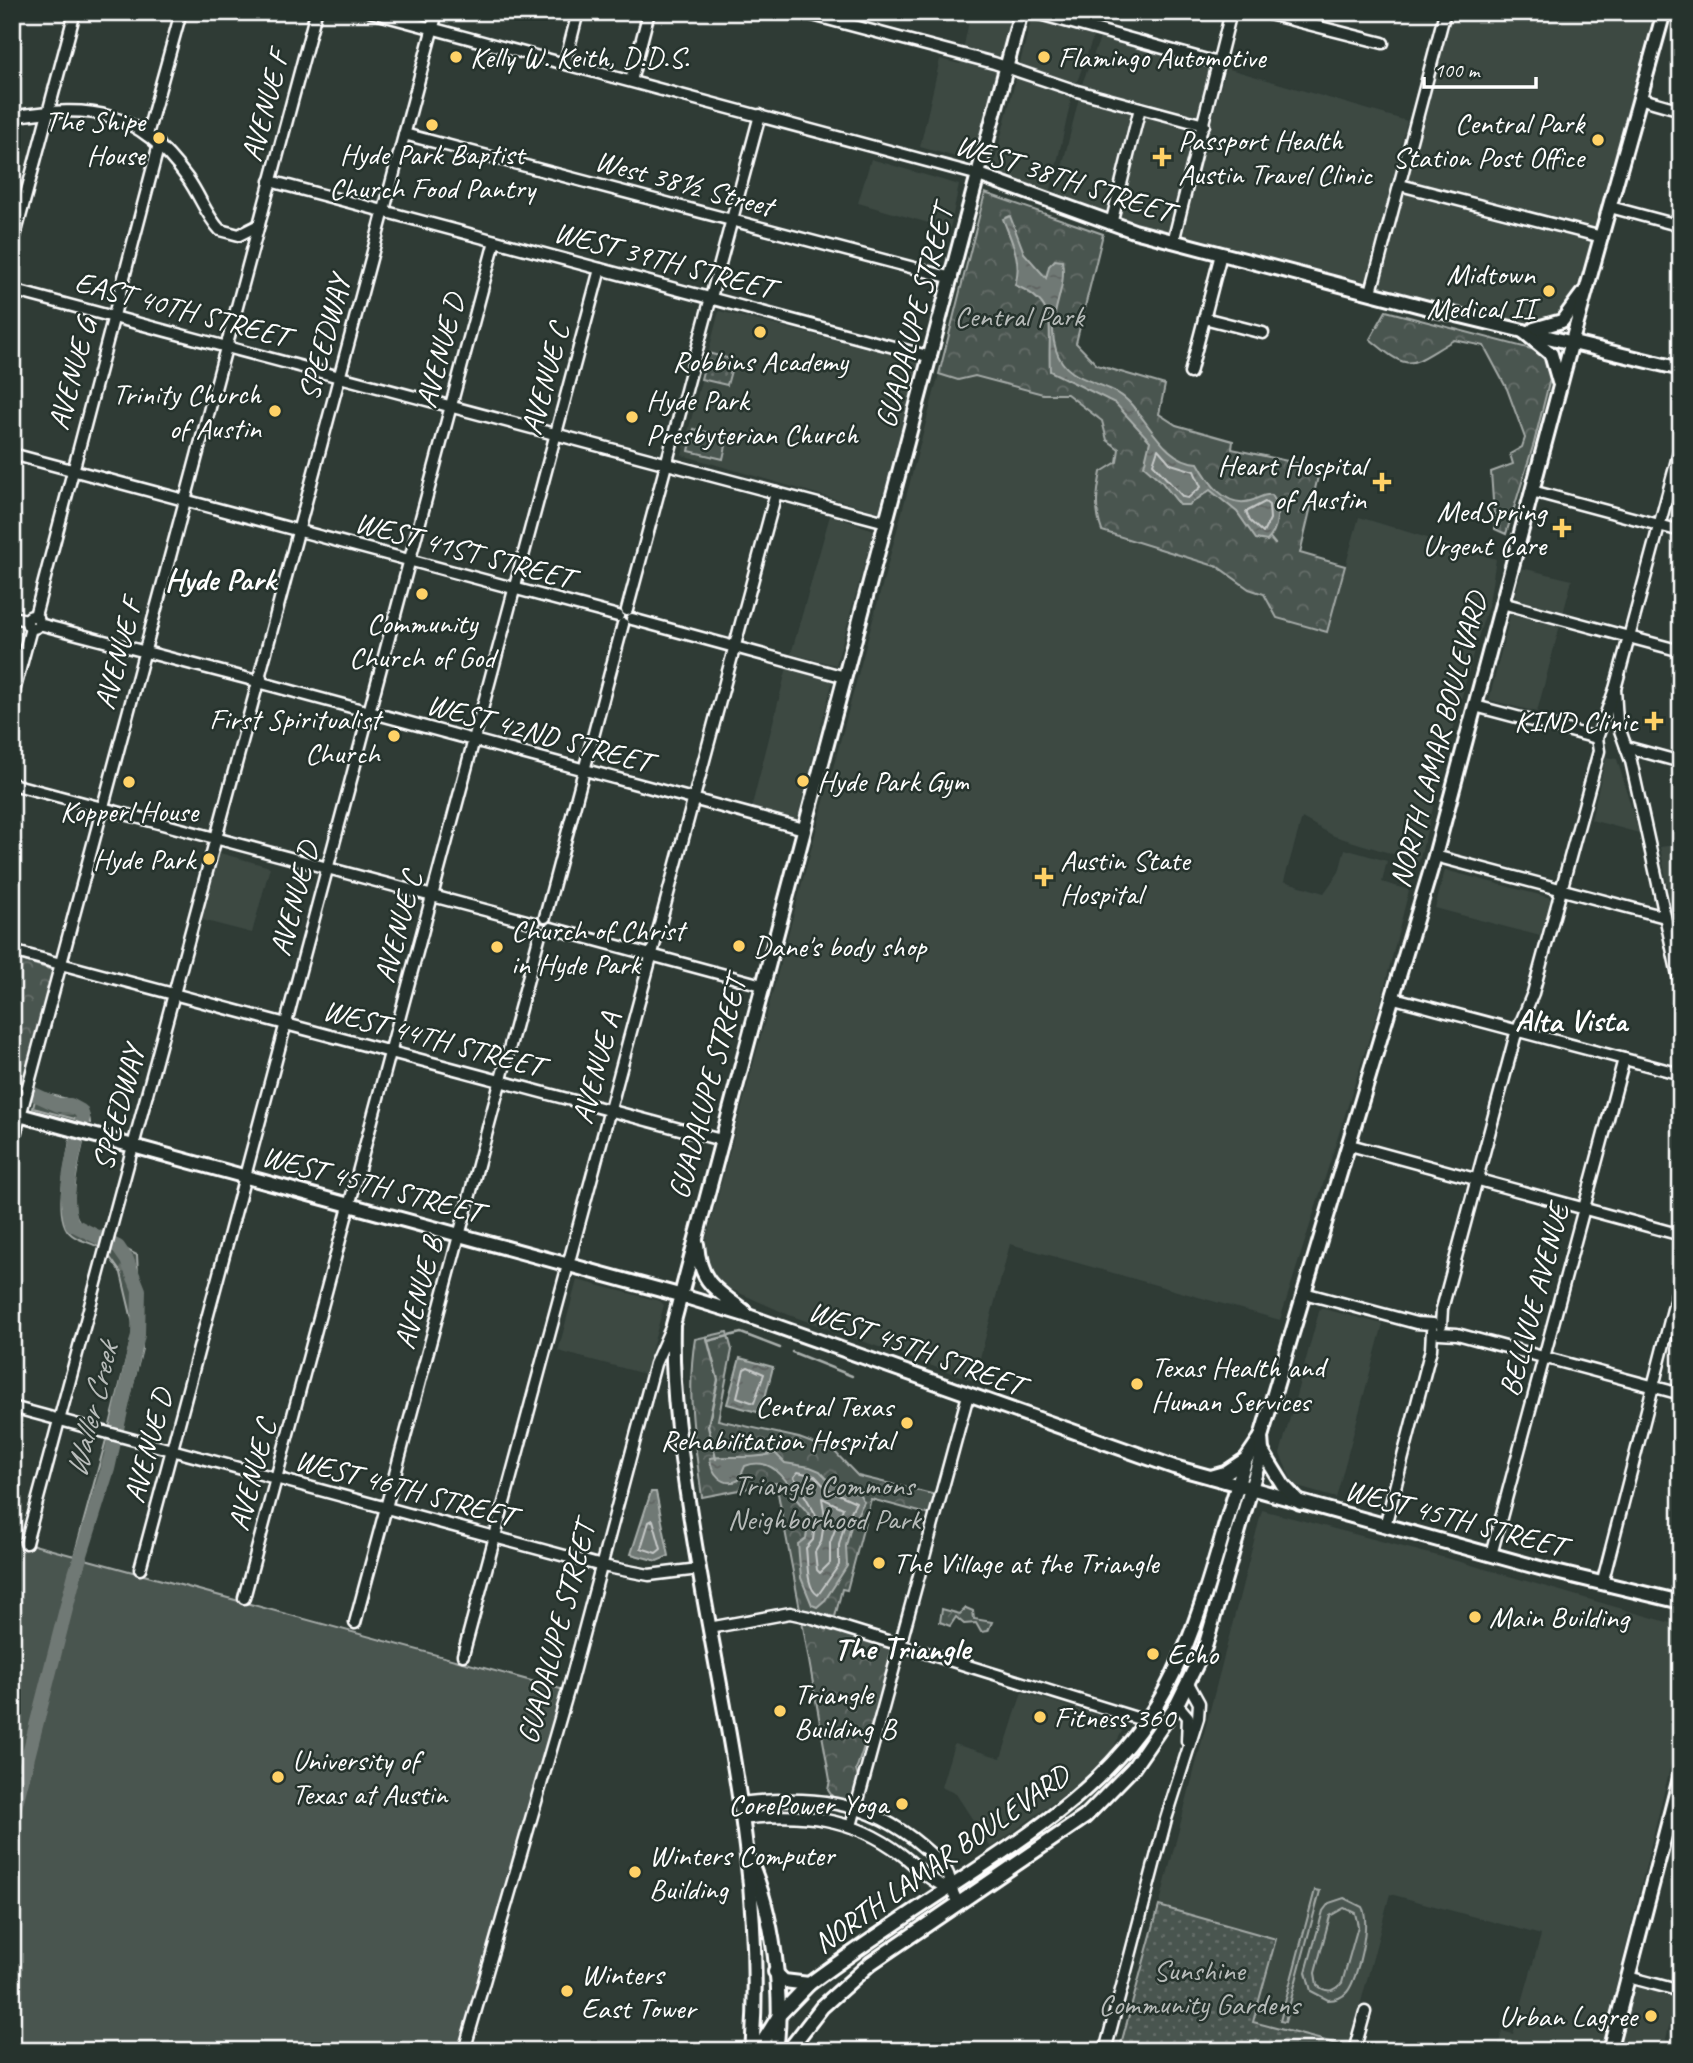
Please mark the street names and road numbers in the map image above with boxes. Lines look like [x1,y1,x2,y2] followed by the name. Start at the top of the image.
[232,42,299,165] street label: AVENUE F
[951,125,1184,233] street label: WEST 38TH STREET
[591,141,781,226] street label: West 38½ Street
[866,195,964,432] street label: GUADALUPE STREET
[550,212,785,309] street label: WEST 39TH STREET
[71,262,300,358] street label: EAST 40TH STREET
[289,267,360,404] street label: SPEEDWAY
[407,287,474,412] street label: AVENUE D
[39,310,106,434] street label: AVENUE G
[512,316,579,439] street label: AVENUE C
[351,503,584,599] street label: WEST 41ST STREET
[1380,586,1496,892] street label: NORTH LAMAR BOULEVARD
[85,590,152,713] street label: AVENUE F
[423,685,662,783] street label: WEST 42ND STREET
[261,835,328,960] street label: AVENUE D
[365,864,432,987] street label: AVENUE C
[659,966,757,1203] street label: GUADALUPE STREET
[319,990,554,1087] street label: WEST 44TH STREET
[563,1007,629,1128] street label: AVENUE A
[83,1037,154,1174] street label: SPEEDWAY
[258,1136,493,1233] street label: WEST 45TH STREET
[1490,1196,1579,1400] street label: BELLVUE AVENUE
[385,1230,452,1353] street label: AVENUE B
[803,1292,1035,1407] street label: WEST 45TH STREET
[115,1382,182,1507] street label: AVENUE D
[219,1412,286,1535] street label: AVENUE C
[291,1440,526,1537] street label: WEST 46TH STREET
[1341,1470,1576,1567] street label: WEST 45TH STREET
[508,1511,606,1748] street label: GUADALUPE STREET
[806,1755,1078,1962] street label: NORTH LAMAR BOULEVARD

